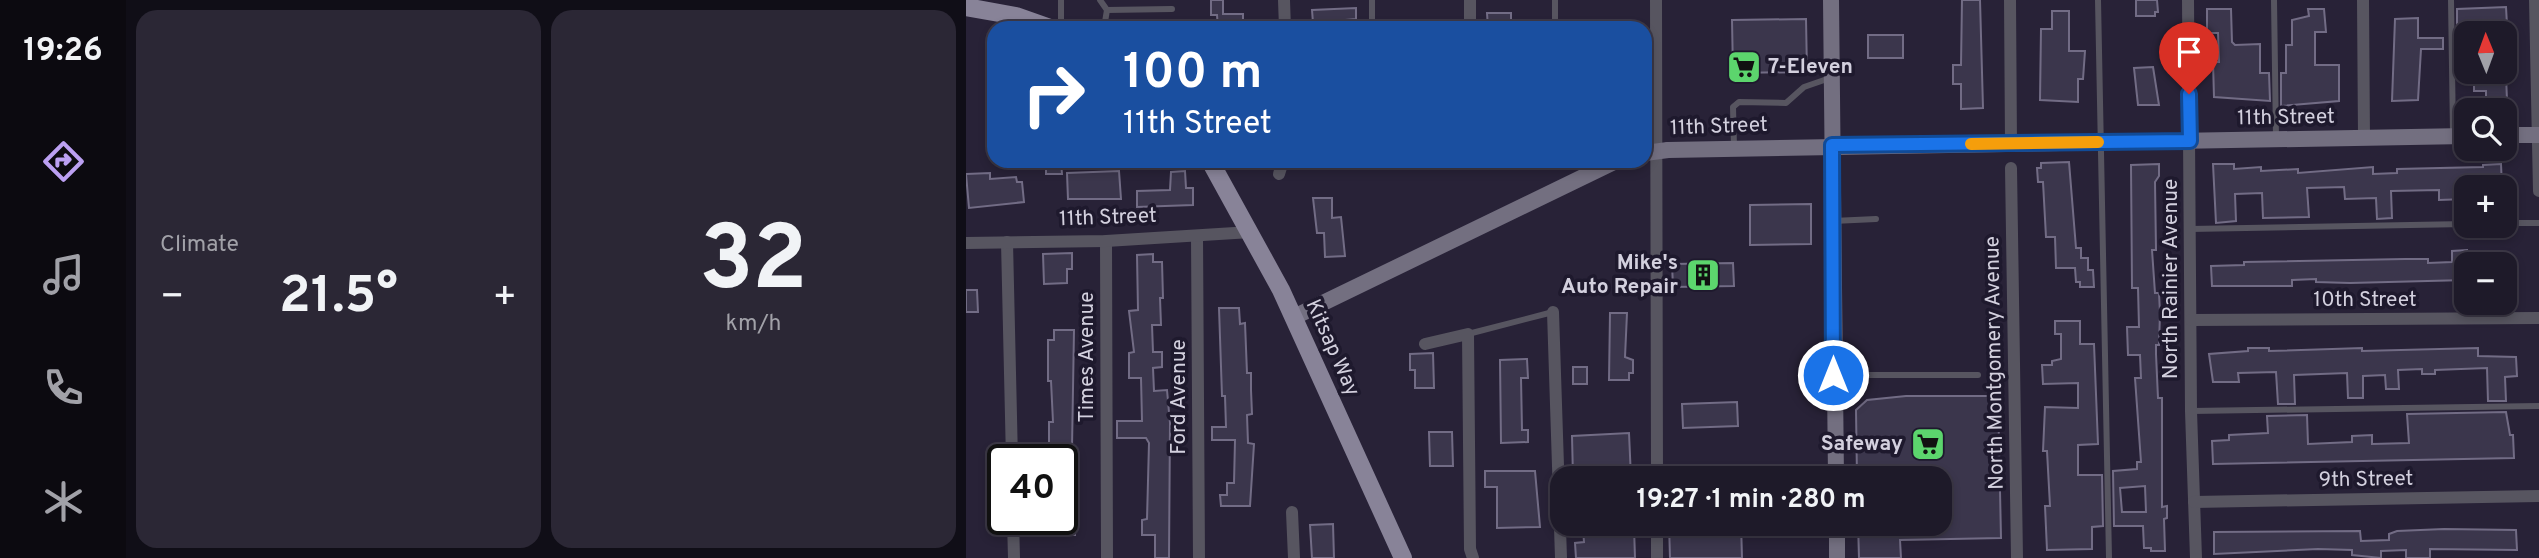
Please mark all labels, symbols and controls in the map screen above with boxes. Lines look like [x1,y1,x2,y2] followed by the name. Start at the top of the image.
[2454,21,2516,84] north arrow
[2454,21,2517,315] map controls
[2159,22,2219,94] pin
[23,32,103,72] text: 19:26
[2170,33,2208,71] icon: arrive
[1123,44,1262,106] text: 100 m
[1725,48,1763,86] supermarket icon: 7-Eleven
[1008,49,1099,140] icon: right
[1768,54,1853,81] place label: 7-Eleven
[2454,98,2517,161] button: search
[2237,104,2335,132] street label: 11th Street
[1123,105,1272,145] text: 11th Street
[1670,112,1768,142] street label: 11th Street
[39,137,88,186] icon: directions
[2454,175,2517,238] button: +
[2158,179,2185,379] street label: North Rainier Avenue
[1059,203,1157,233] street label: 11th Street
[699,207,808,322] text: 32
[160,231,239,260] text: Climate
[1979,236,2011,490] street label: North Montgomery Avenue
[39,250,88,299] icon: music
[1561,250,1678,301] place label: Mike's Auto Repair
[2454,252,2517,315] button: −
[1684,256,1722,294] building icon: Mike's Auto Repair
[279,265,398,331] text: 21.5°
[160,274,185,323] text: −
[492,274,517,323] text: +
[2313,287,2417,314] street label: 10th Street
[1074,292,1101,422] street label: Times Avenue
[1299,295,1365,401] street label: Kitsap Way
[726,310,781,339] text: km/h
[1796,338,1870,412] position arrow
[1166,339,1193,455] street label: Ford Avenue
[39,363,88,412] icon: phone
[1909,425,1947,463] supermarket icon: Safeway
[1821,431,1903,458] place label: Safeway
[987,444,1078,535] speed limit sign: 40
[2318,466,2414,494] street label: 9th Street
[39,477,88,526] icon: climate
[1637,484,1866,517] text: 19:27 · 1 min · 280 m

